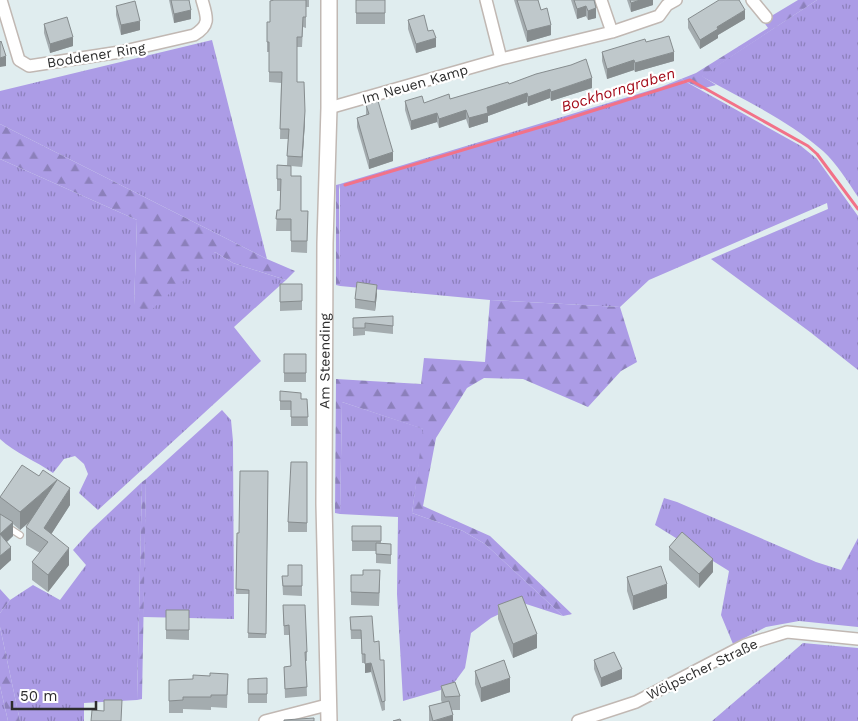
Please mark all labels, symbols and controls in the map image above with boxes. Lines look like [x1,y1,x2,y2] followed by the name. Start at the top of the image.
[46,39,147,71] street label: Boddener Ring
[360,61,470,107] street label: Im Neuen Kamp
[559,64,677,116] water label: Bockhorngraben
[316,313,333,409] street label: Am Steending
[644,635,760,703] street label: Wölpscher Straße
[12,678,96,710] scale bar
[20,687,57,705] text: 50 m

